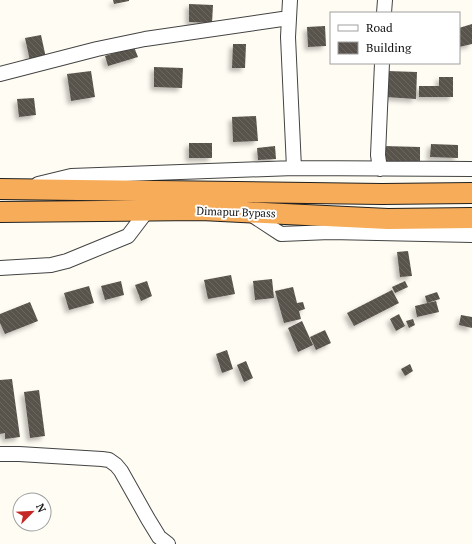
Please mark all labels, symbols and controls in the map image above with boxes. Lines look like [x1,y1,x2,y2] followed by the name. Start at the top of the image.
[330,12,460,64] legend
[366,20,393,35] text: Road
[366,40,412,55] text: Building
[196,204,276,220] street label: Dimapur Bypass
[12,492,52,532] north arrow
[33,501,49,515] text: N

